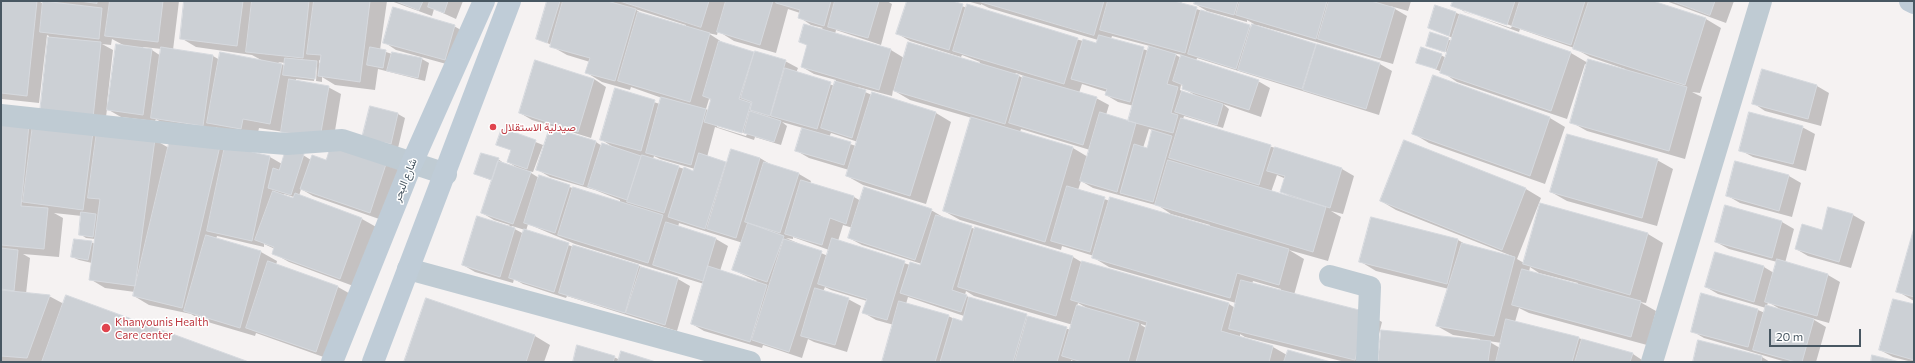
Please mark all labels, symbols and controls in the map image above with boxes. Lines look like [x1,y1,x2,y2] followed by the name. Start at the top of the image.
[501,120,576,134] place label: صيدلية الاستقلال
[488,122,498,132] marker: صيدلية الاستقلال
[390,156,420,204] street label: شارع البحر
[115,315,208,341] place label: Khanyounis Health Care center
[1771,321,1863,347] scale bar
[100,322,112,334] marker: Khanyounis Health Care center
[1776,329,1803,343] text: 20 m

